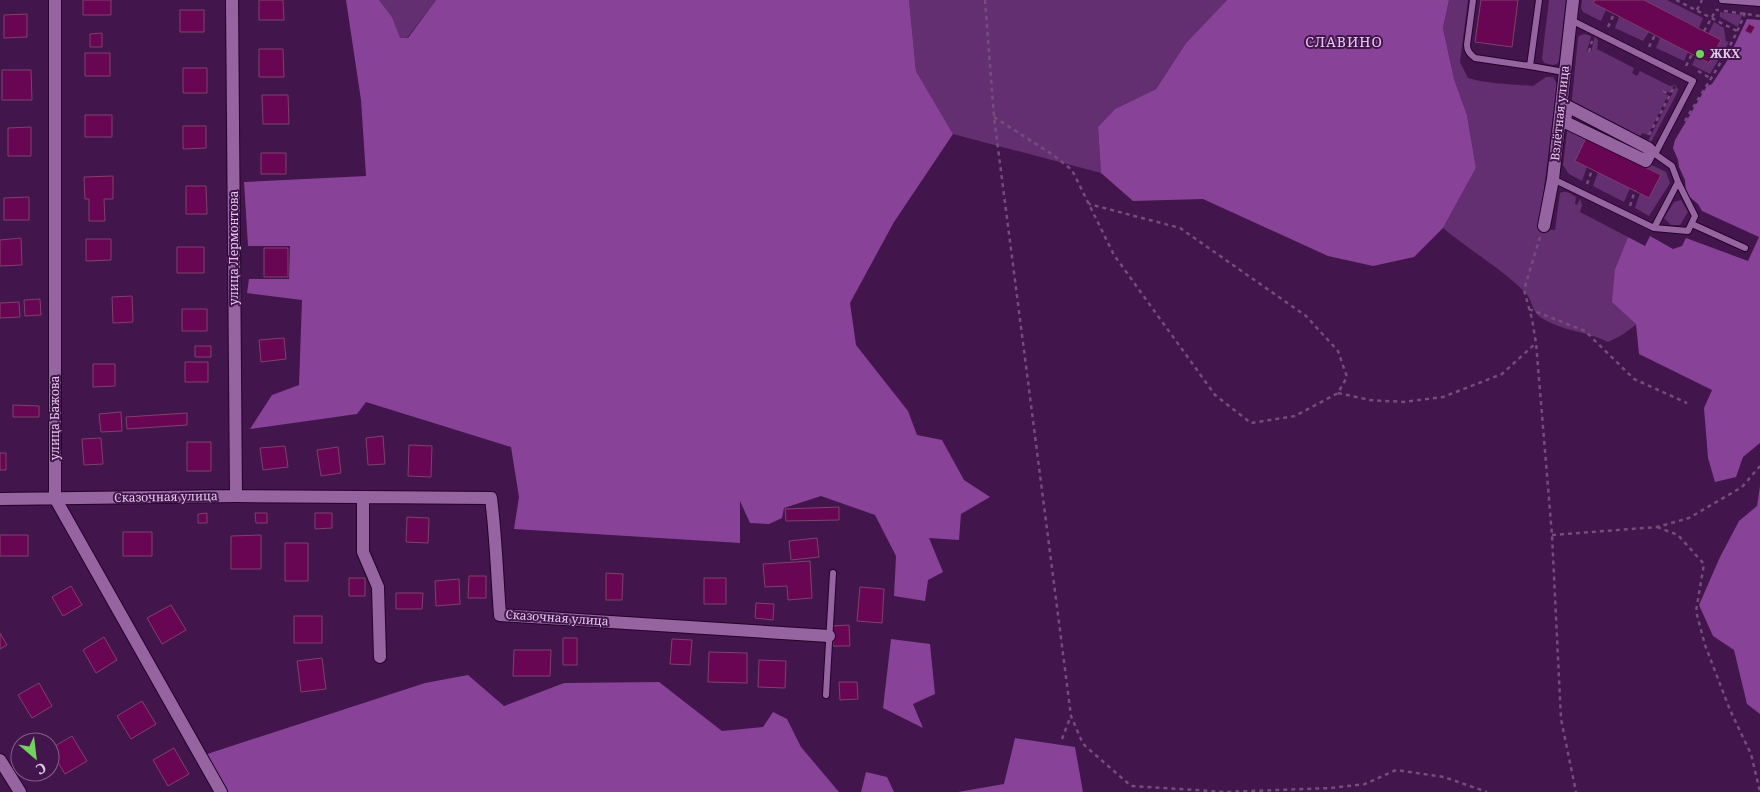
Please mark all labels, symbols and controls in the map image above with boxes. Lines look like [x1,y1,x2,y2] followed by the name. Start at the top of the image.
[1305,32,1383,51] district label: СЛАВИНО
[1710,45,1740,62] place label: ЖКХ
[1694,48,1706,60] marker: ЖКХ
[1546,64,1573,161] street label: Взлётная улица
[225,191,242,305] street label: улица Лермонтова
[46,376,63,460] street label: улица Бажова
[114,487,218,506] street label: Сказочная улица
[505,605,609,630] street label: Сказочная улица
[10,732,60,782] north arrow
[33,758,50,779] text: С

